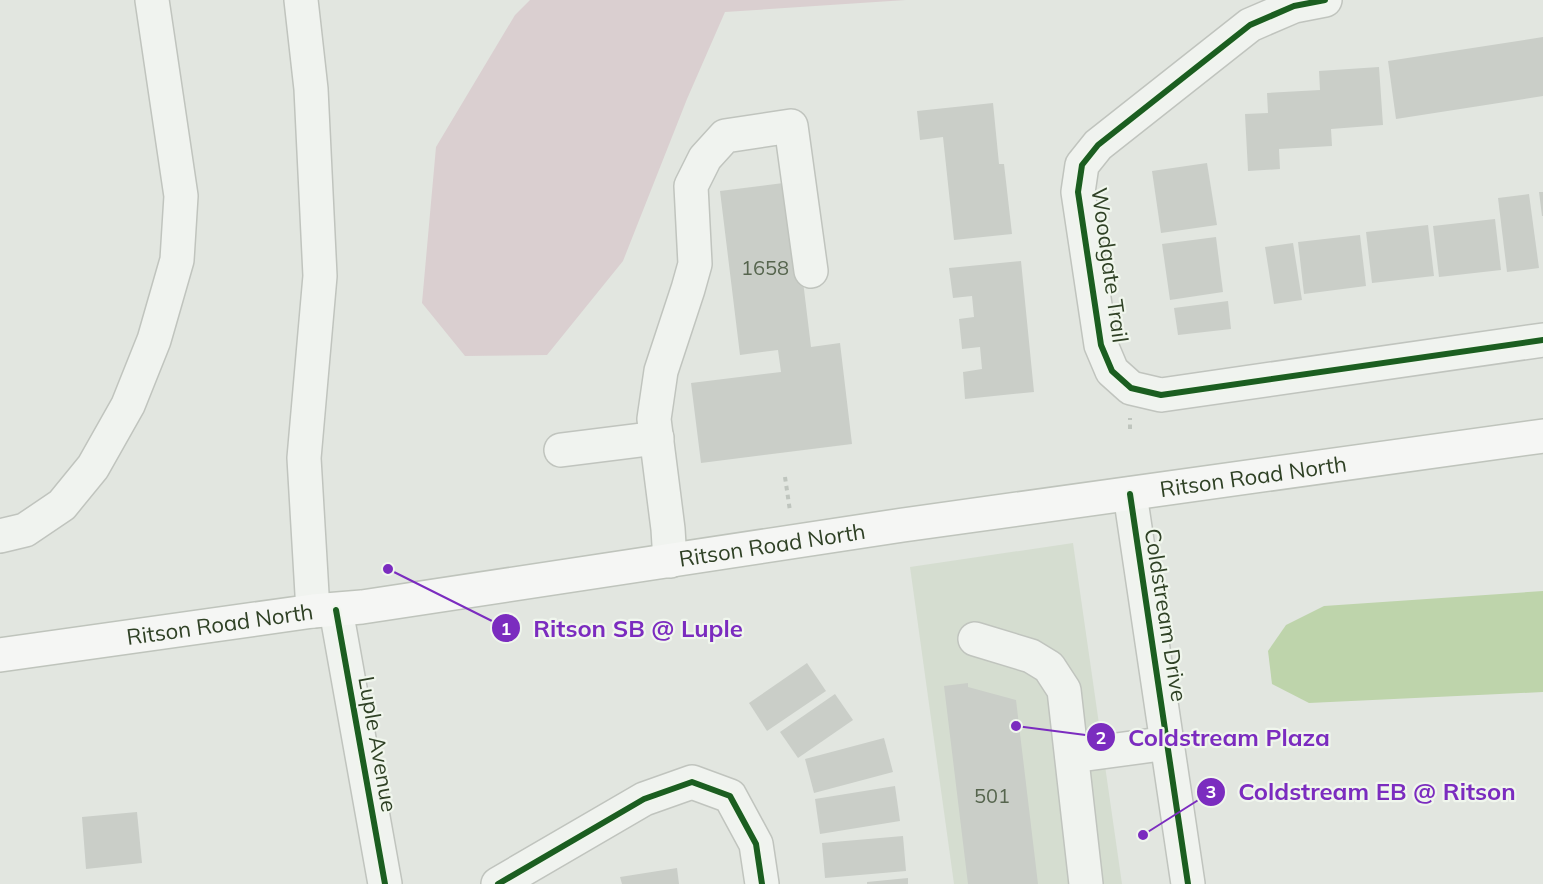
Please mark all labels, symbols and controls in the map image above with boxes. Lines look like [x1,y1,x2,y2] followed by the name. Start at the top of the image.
[1085,186,1135,344] street label: Woodgate Trail
[741,255,789,280] house number: 1658
[1158,449,1348,503] street label: Ritson Road North
[677,517,867,573] street label: Ritson Road North
[1138,526,1194,704] street label: Coldstream Drive
[125,597,315,651] street label: Ritson Road North
[491,607,755,649] callout: Ritson SB @ Luple
[533,613,743,643] text: Ritson SB @ Luple
[501,617,511,640] text: 1
[352,674,404,814] street label: Luple Avenue
[1086,716,1342,758] callout: Coldstream Plaza
[1128,722,1330,752] text: Coldstream Plaza
[1096,726,1106,749] text: 2
[1196,771,1527,813] callout: Coldstream EB @ Ritson
[1238,776,1516,806] text: Coldstream EB @ Ritson
[1206,780,1216,803] text: 3
[974,783,1010,808] house number: 501

